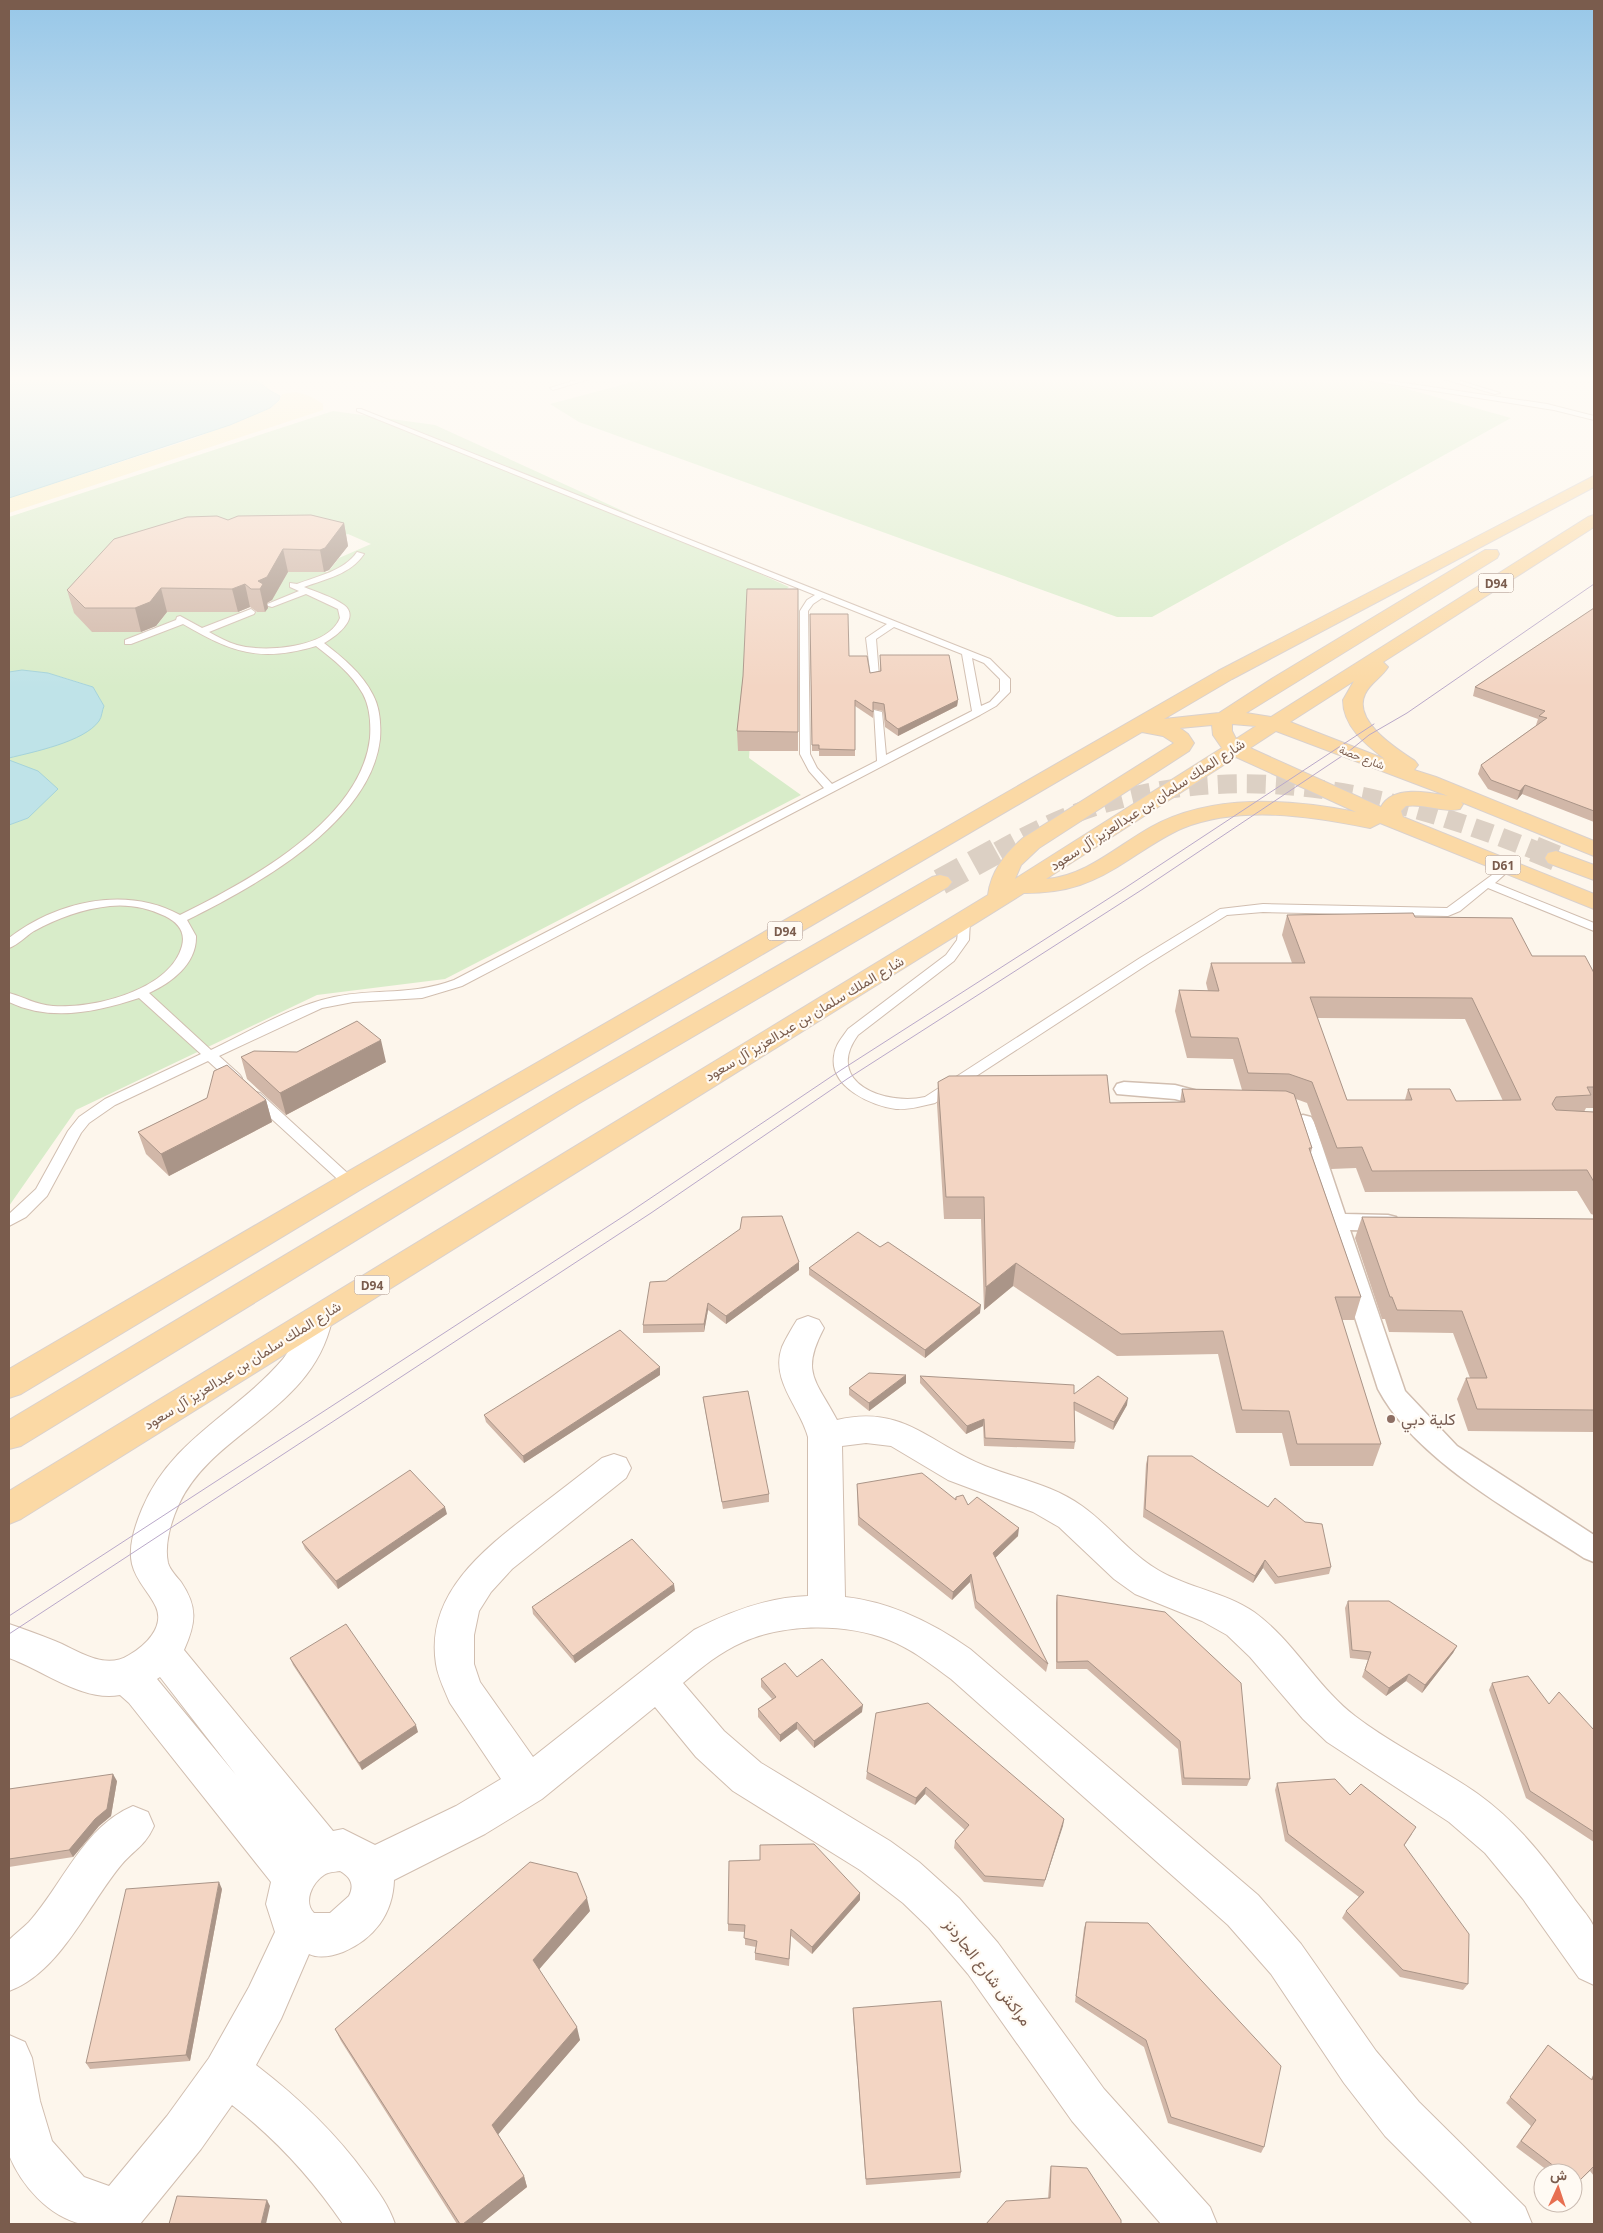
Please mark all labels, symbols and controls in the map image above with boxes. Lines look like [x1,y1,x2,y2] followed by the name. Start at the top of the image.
[1478,574,1514,592] road number: D94
[1046,734,1249,876] street label: شارع الملك سلمان بن عبدالعزيز آل سعود
[1337,741,1387,774] street label: شارع حصة
[1486,856,1520,874] road number: D61
[768,921,802,940] road number: D94
[701,951,908,1087] street label: شارع الملك سلمان بن عبدالعزيز آل سعود
[354,1276,390,1294] road number: D94
[140,1296,345,1435] street label: شارع الملك سلمان بن عبدالعزيز آل سعود
[1401,1408,1456,1433] place label: كلية دبي
[1385,1413,1397,1425] marker: كلية دبي
[938,1913,1037,2031] street label: مراكش شارع الجاردنز
[1533,2163,1583,2213] north arrow
[1550,2165,1568,2184] text: ش

